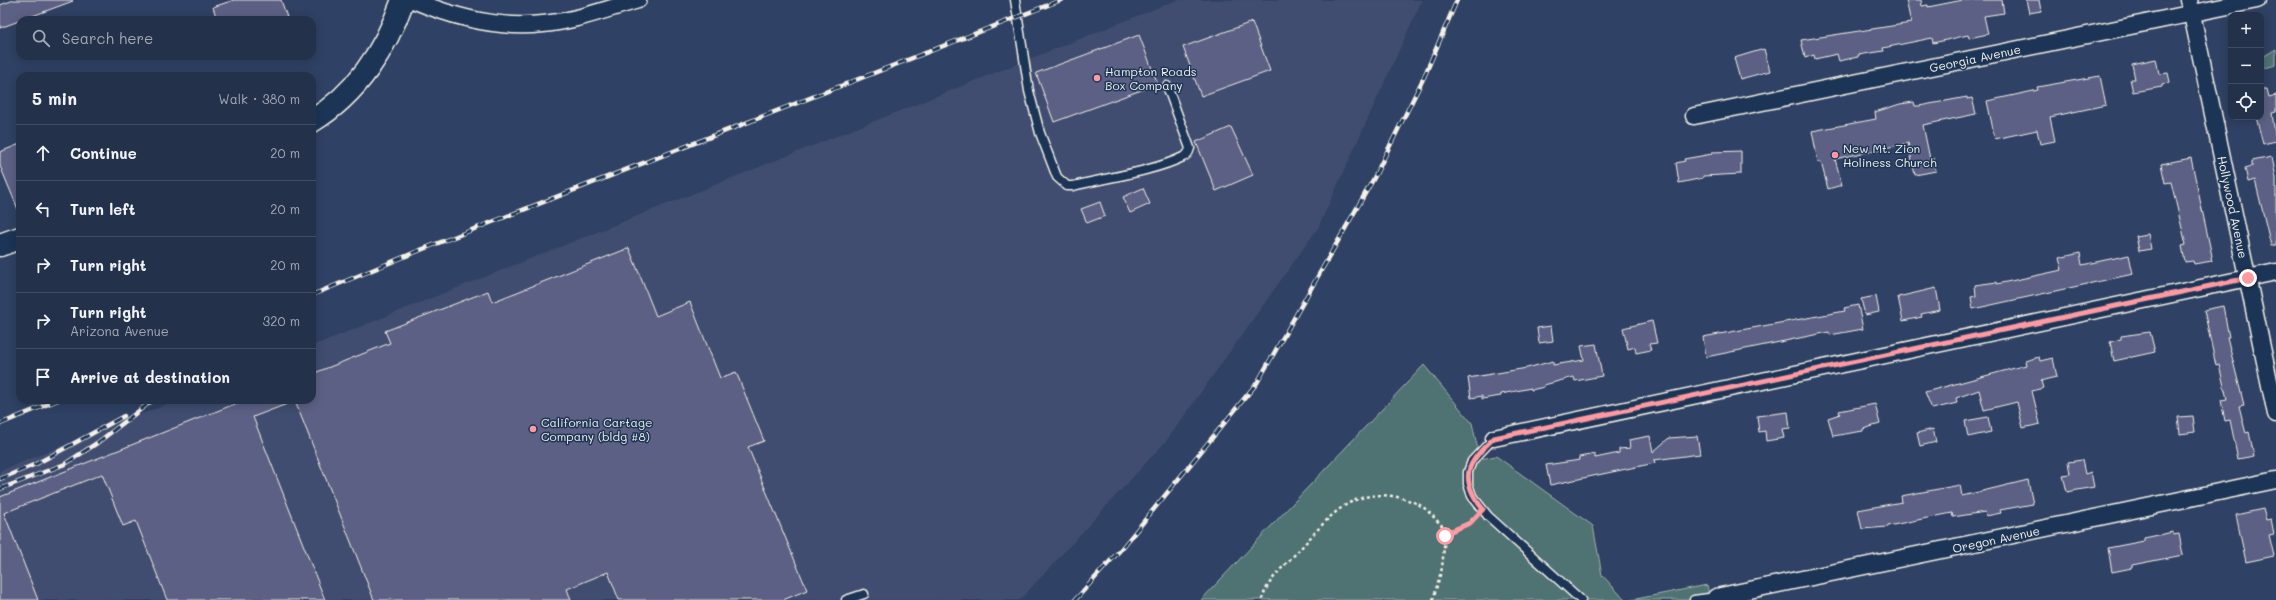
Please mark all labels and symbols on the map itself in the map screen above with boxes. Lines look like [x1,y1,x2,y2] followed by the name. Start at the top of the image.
[1928,41,2022,75] street label: Georgia Avenue
[1105,63,1197,93] place label: Hampton Roads Box Company
[1092,73,1102,83] marker: Hampton Roads Box Company
[1843,140,1937,170] place label: New Mt. Zion Holiness Church
[1830,150,1840,160] marker: New Mt. Zion Holiness Church
[2214,154,2252,260] street label: Hollywood Avenue
[2239,269,2257,287] route end
[541,414,652,444] place label: California Cartage Company (bldg #8)
[528,424,538,434] marker: California Cartage Company (bldg #8)
[1951,522,2041,556] street label: Oregon Avenue
[1436,527,1454,545] route start

